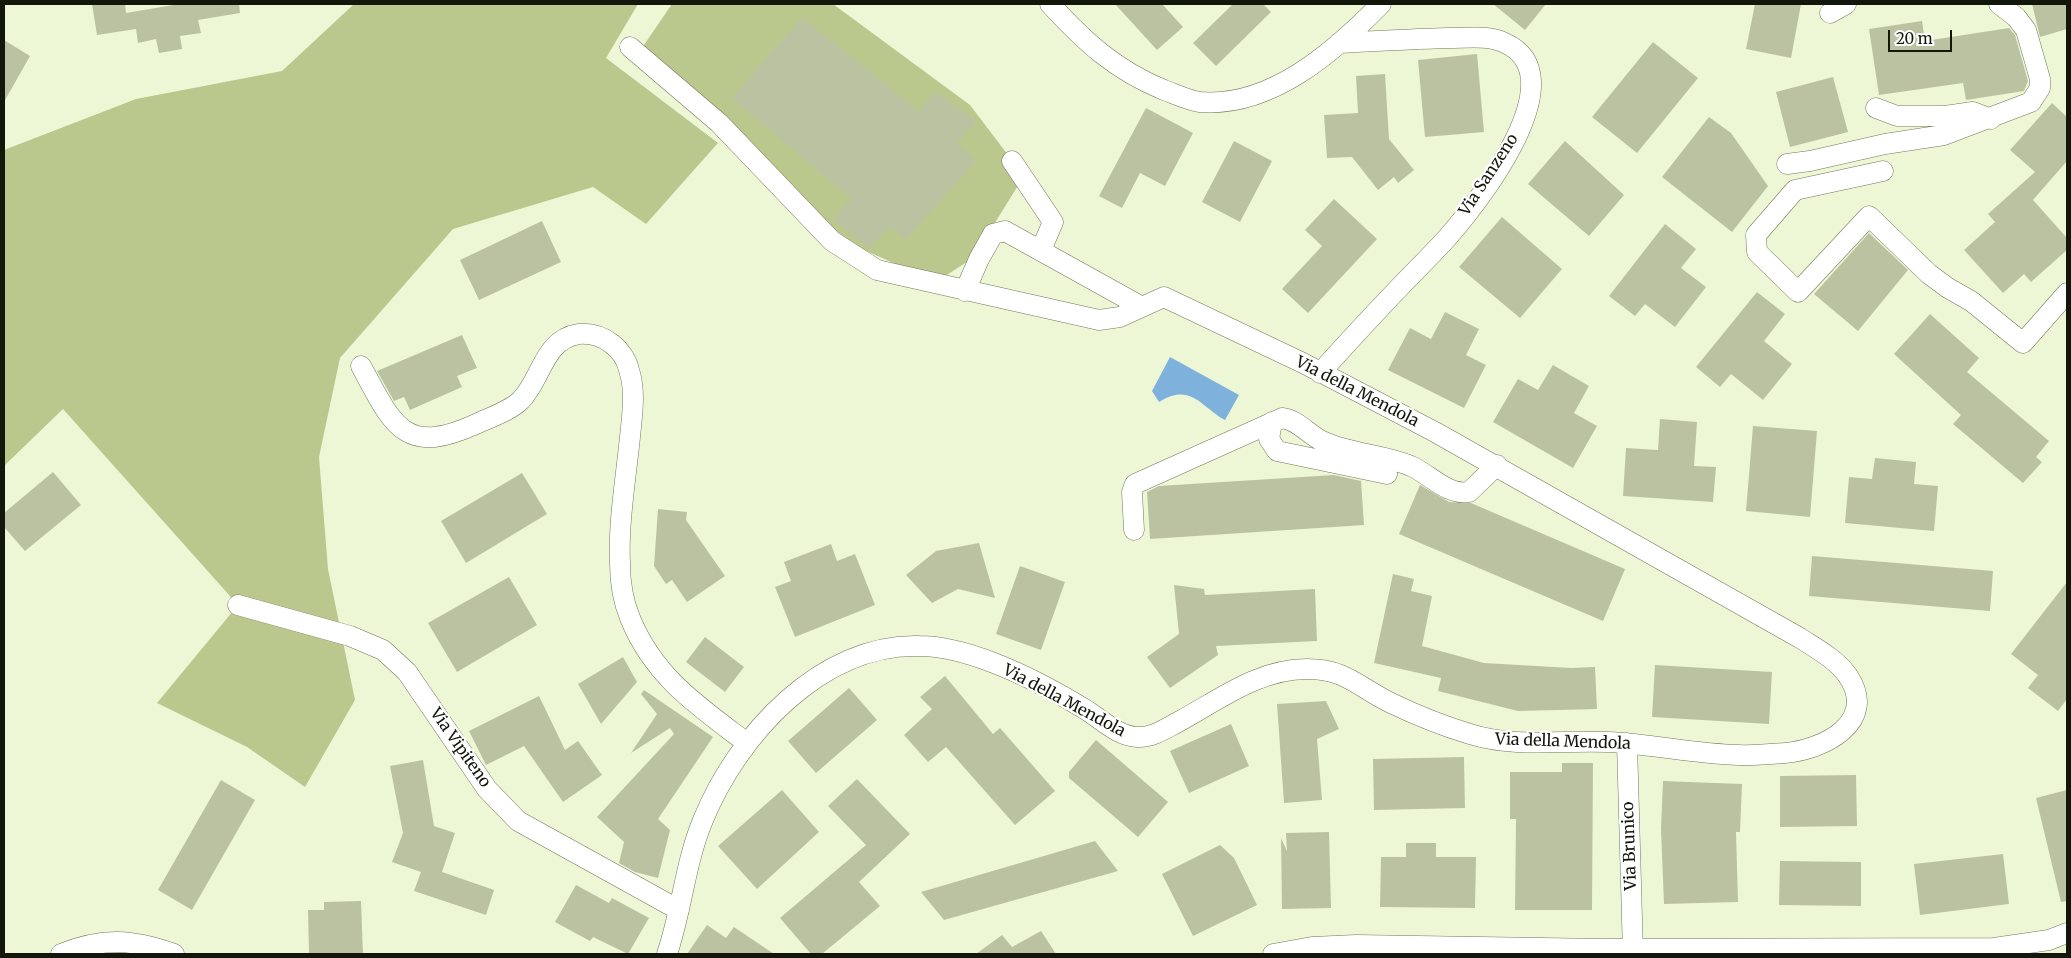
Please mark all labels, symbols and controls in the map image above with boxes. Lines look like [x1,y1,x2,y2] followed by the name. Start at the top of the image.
[1891,20,1955,52] scale bar
[1896,29,1933,48] text: 20 m
[1455,130,1523,220] street label: Via Sanzeno
[1292,353,1422,431] street label: Via della Mendola
[1000,661,1128,741] street label: Via della Mendola
[426,705,494,791] street label: Via Vipiteno
[1495,730,1631,754] street label: Via della Mendola
[1619,801,1641,891] street label: Via Brunico

